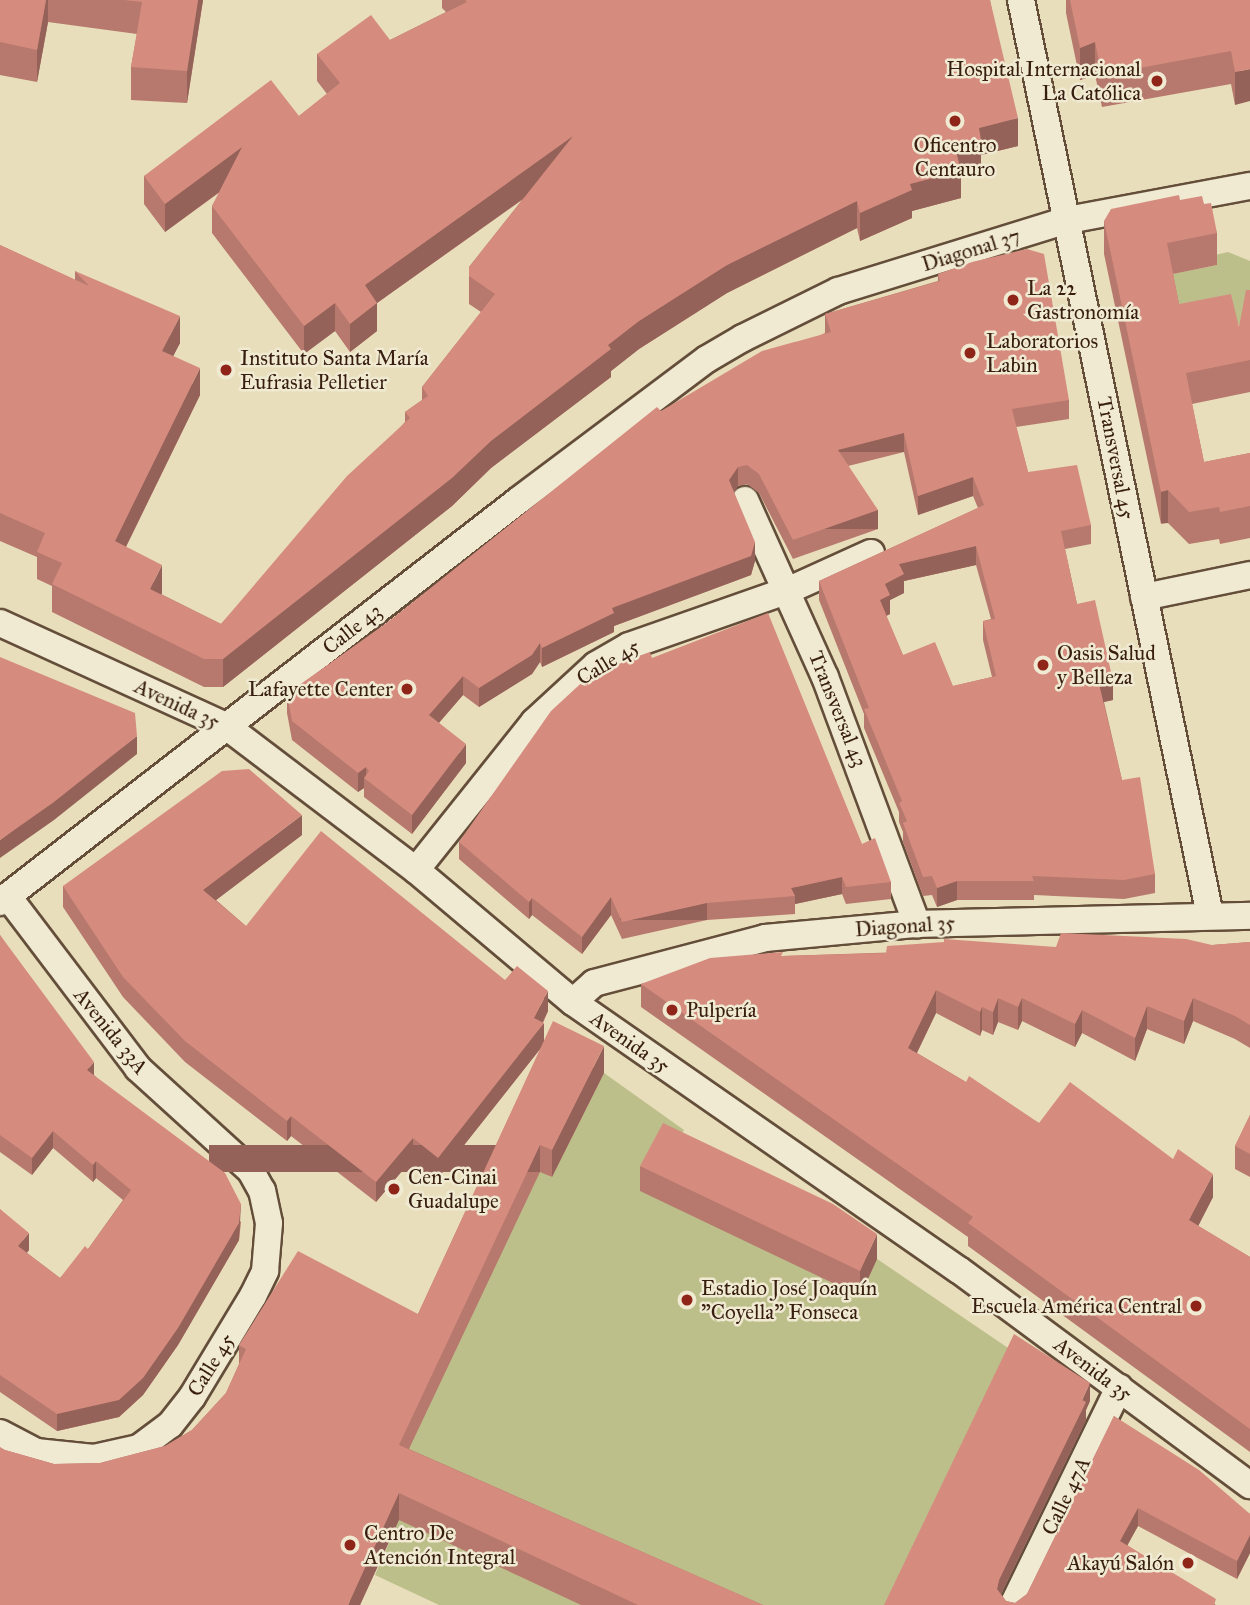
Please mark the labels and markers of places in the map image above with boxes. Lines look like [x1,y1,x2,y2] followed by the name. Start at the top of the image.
[946,56,1141,106] place label: Hospital Internacional La Católica
[1147,71,1167,91] marker: Hospital Internacional La Católica
[947,113,963,129] marker: Oficentro Centauro
[914,132,996,182] place label: Oficentro Centauro
[1027,275,1139,325] place label: La 22 Gastronomía
[1005,292,1021,308] marker: La 22 Gastronomía
[986,328,1098,378] place label: Laboratorios Labin
[960,343,980,363] marker: Laboratorios Labin
[240,345,429,395] place label: Instituto Santa María Eufrasia Pelletier
[218,362,234,378] marker: Instituto Santa María Eufrasia Pelletier
[1057,640,1156,690] place label: Oasis Salud y Belleza
[1035,657,1051,673] marker: Oasis Salud y Belleza
[248,676,393,702] place label: Lafayette Center
[399,681,415,697] marker: Lafayette Center
[686,997,757,1023] place label: Pulpería
[664,1002,680,1018] marker: Pulpería
[408,1164,499,1214] place label: Cen-Cinai Guadalupe
[386,1181,402,1197] marker: Cen-Cinai Guadalupe
[701,1275,877,1325] place label: Estadio José Joaquín "Coyella" Fonseca
[679,1292,695,1308] marker: Estadio José Joaquín "Coyella" Fonseca
[971,1293,1182,1319] place label: Escuela América Central
[1188,1298,1204,1314] marker: Escuela América Central
[364,1520,515,1570] place label: Centro De Atención Integral
[342,1537,358,1553] marker: Centro De Atención Integral
[1067,1550,1174,1576] place label: Akayú Salón
[1180,1555,1196,1571] marker: Akayú Salón

